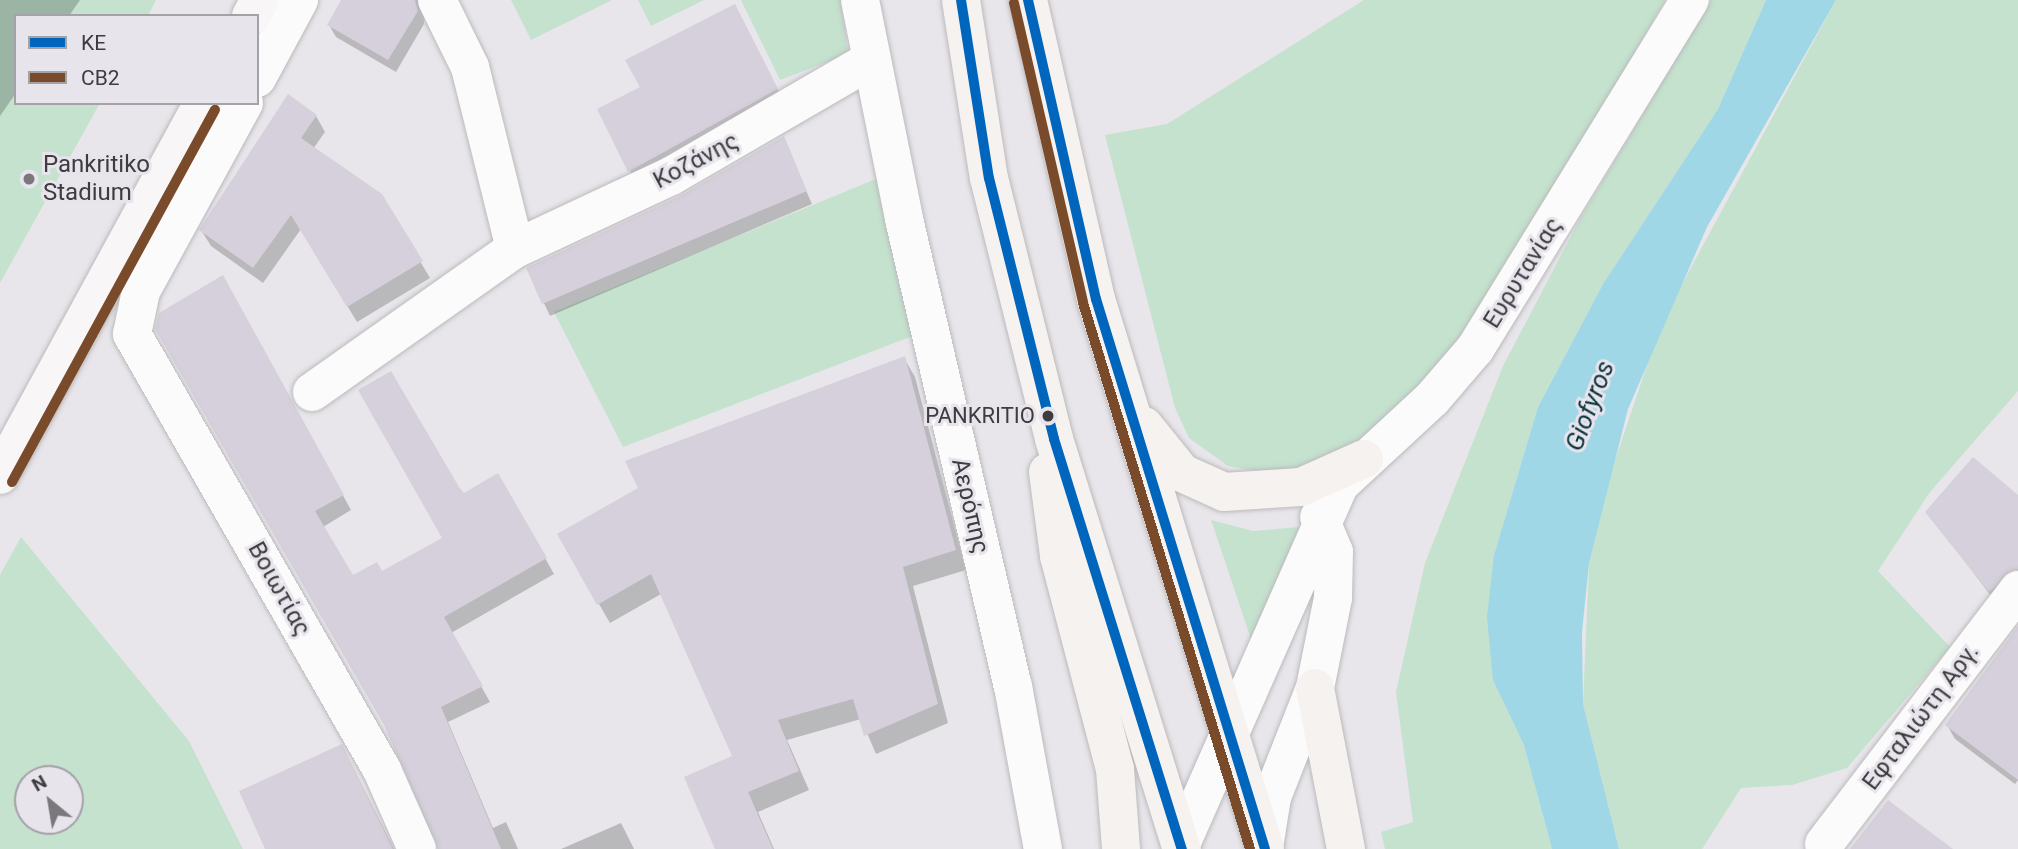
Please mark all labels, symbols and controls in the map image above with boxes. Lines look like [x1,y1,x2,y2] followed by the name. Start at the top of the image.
[14,14,259,105] legend
[81,31,106,55] text: KE
[81,66,120,90] text: CB2
[649,127,743,195] street label: Κοζάνης
[43,151,150,207] place label: Pankritiko Stadium
[21,171,37,187] marker: Pankritiko Stadium
[1478,212,1568,334] street label: Ευρυτανίας
[1559,356,1621,456] water label: Giofyros
[925,403,1035,429] place label: PANKRITIO
[1041,409,1055,423] marker: PANKRITIO
[945,456,995,556] street label: Αερόπης
[241,537,317,641] street label: Βοιωτίας
[1857,638,1985,796] street label: Εφταλιώτη Αργ.
[14,765,84,835] north arrow
[28,770,51,796] text: N

